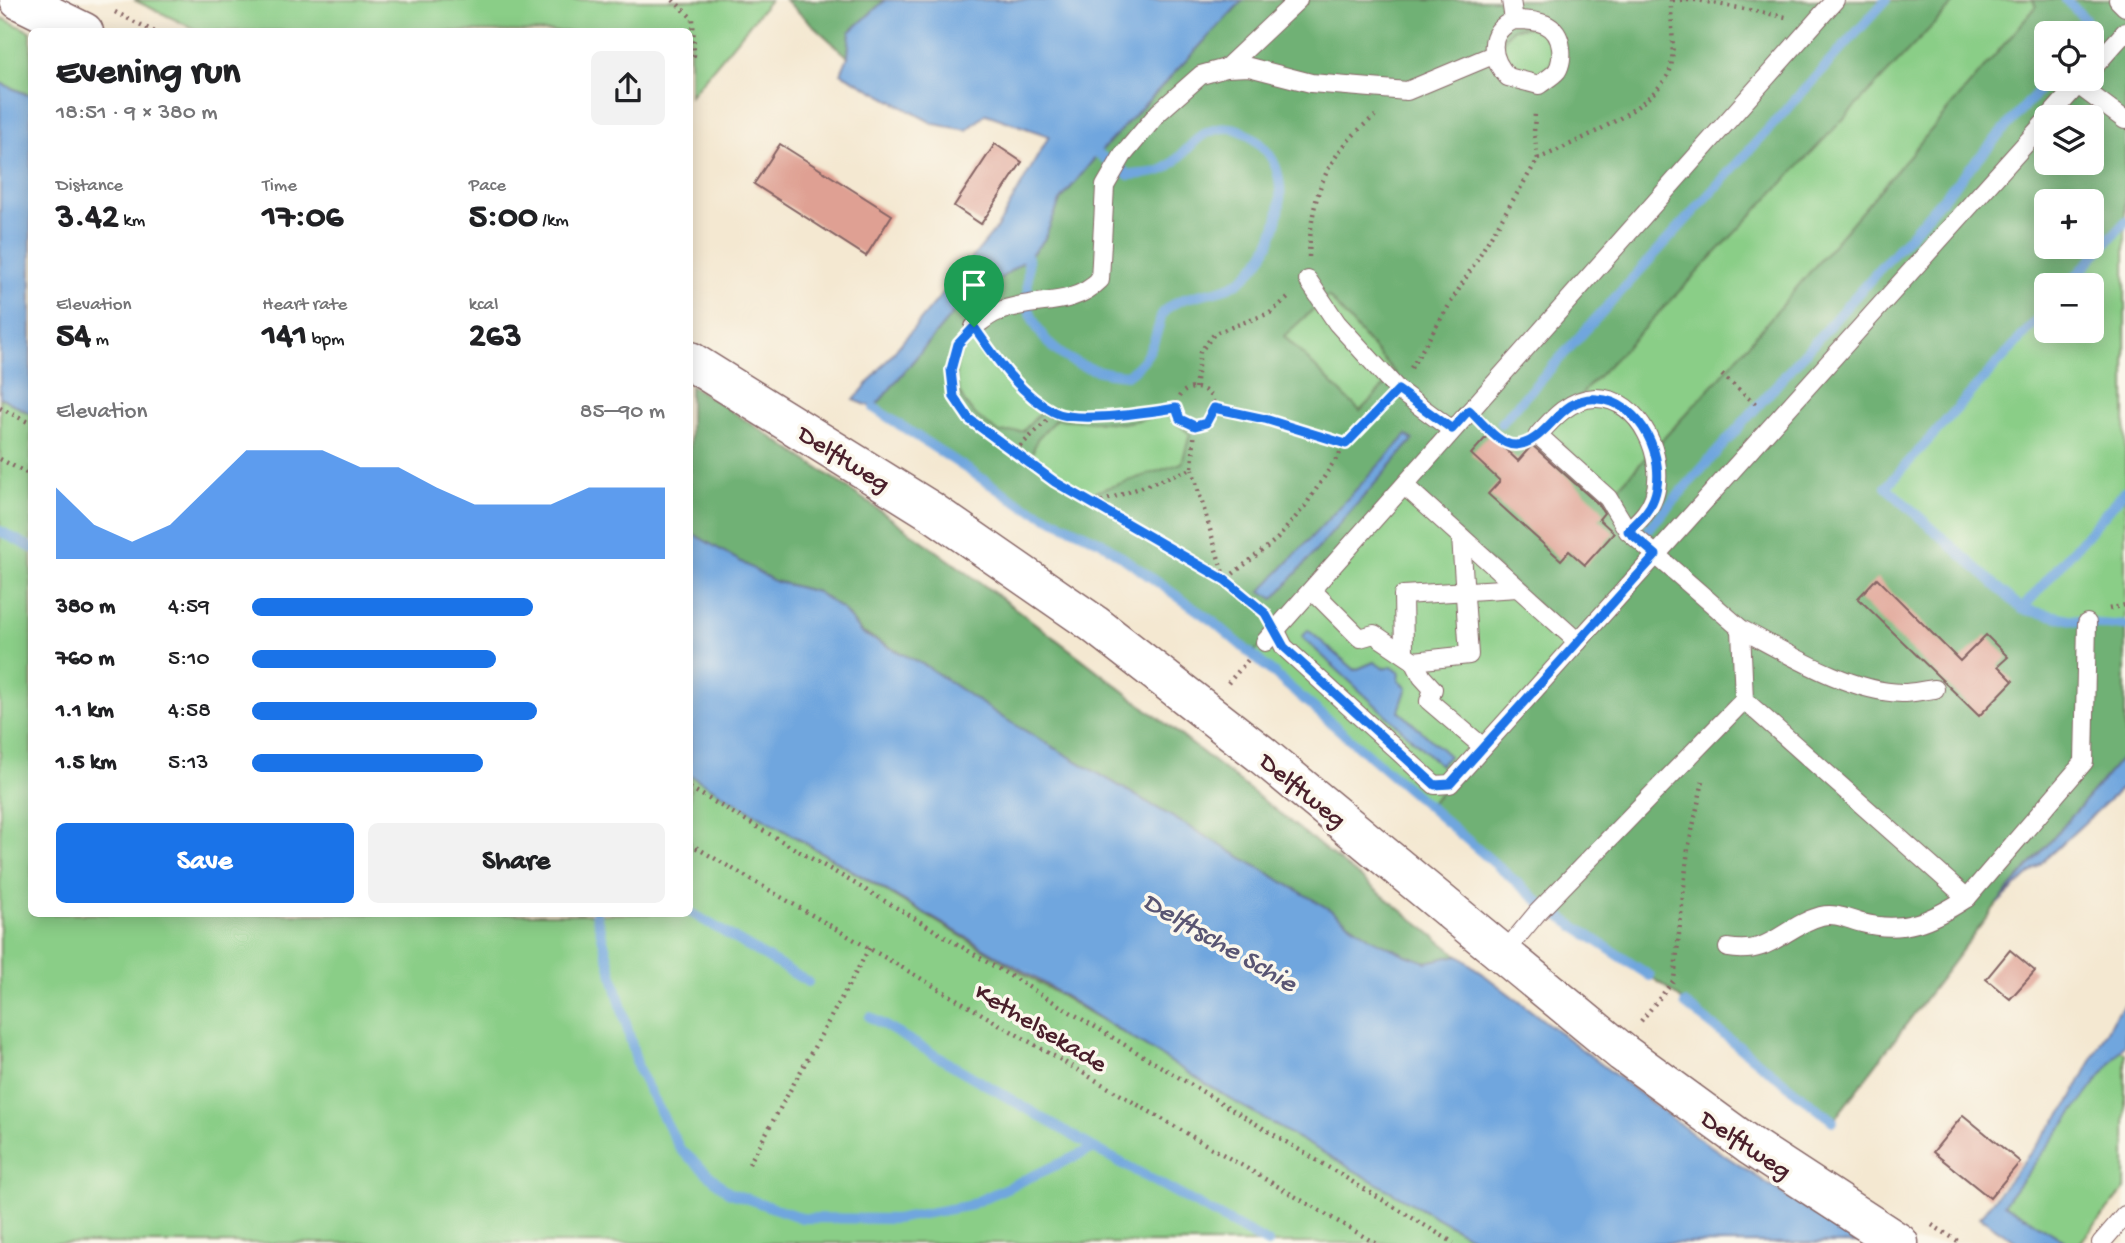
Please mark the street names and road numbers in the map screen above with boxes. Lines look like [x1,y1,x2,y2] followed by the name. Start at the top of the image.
[789,419,895,501] street label: Delftweg
[1250,747,1351,837] street label: Delftweg
[968,978,1112,1082] street label: Kethelsekade
[1691,1104,1796,1188] street label: Delftweg

